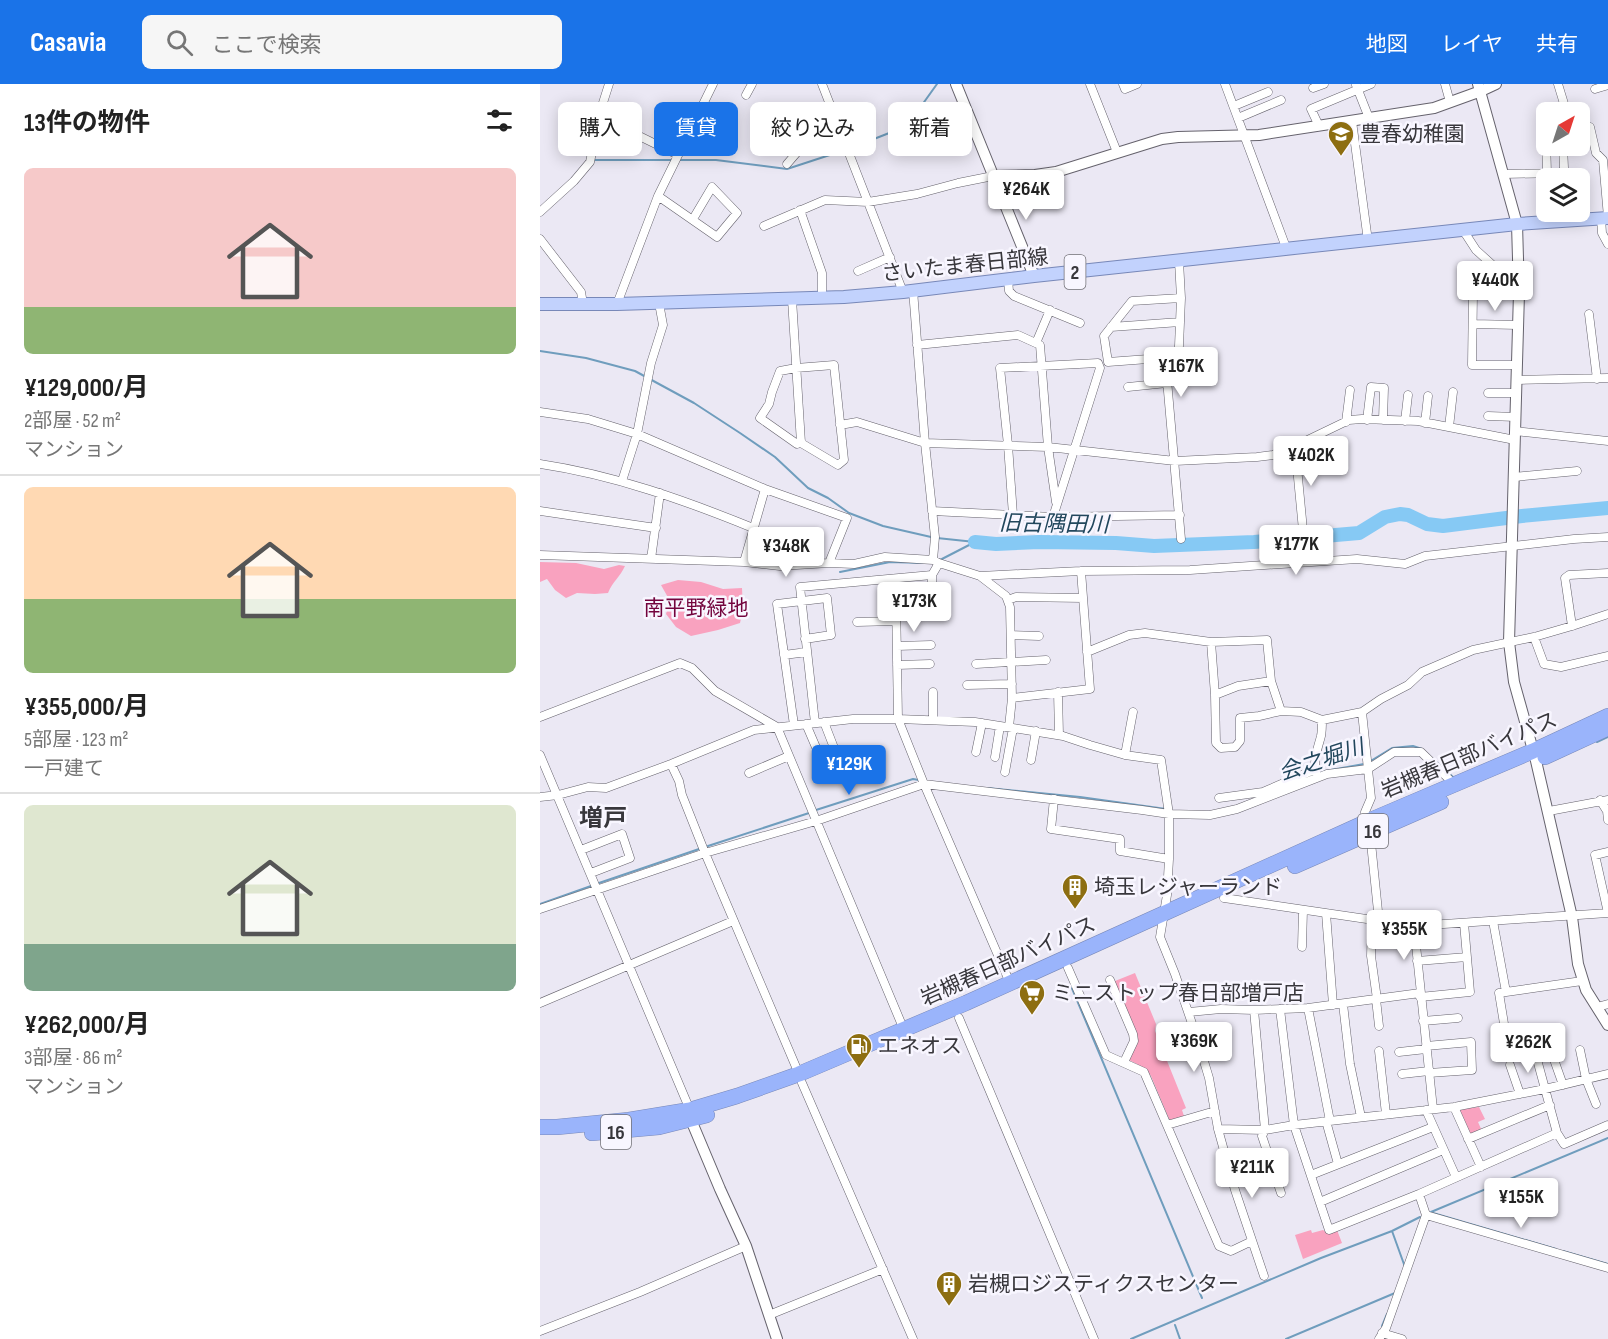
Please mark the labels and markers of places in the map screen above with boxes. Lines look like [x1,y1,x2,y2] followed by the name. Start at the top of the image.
[1326,119,1356,157] school or university icon: 豊春幼稚園
[1360,122,1465,147] place label: 豊春幼稚園
[984,170,1068,221] pin: ¥264K
[1453,261,1537,312] pin: ¥440K
[1139,347,1223,398] pin: ¥167K
[1269,436,1353,487] pin: ¥402K
[1254,525,1338,576] pin: ¥177K
[744,527,828,578] pin: ¥348K
[872,582,956,633] pin: ¥173K
[807,745,891,796] pin: ¥129K
[1060,872,1090,910] building icon: 埼玉レジャーランド
[1094,875,1282,900] place label: 埼玉レジャーランド
[1362,910,1446,961] pin: ¥355K
[1017,978,1047,1016] supermarket icon: ミニストップ春日部増戸店
[1052,981,1304,1006] place label: ミニストップ春日部増戸店
[1152,1022,1236,1073] pin: ¥369K
[1486,1023,1570,1074] pin: ¥262K
[844,1031,874,1069] fuel station icon: エネオス
[878,1034,962,1059] place label: エネオス
[1210,1148,1294,1199] pin: ¥211K
[1479,1178,1563,1229] pin: ¥155K
[934,1269,964,1307] building icon: 岩槻ロジスティクスセンター
[968,1272,1239,1297] place label: 岩槻ロジスティクスセンター

